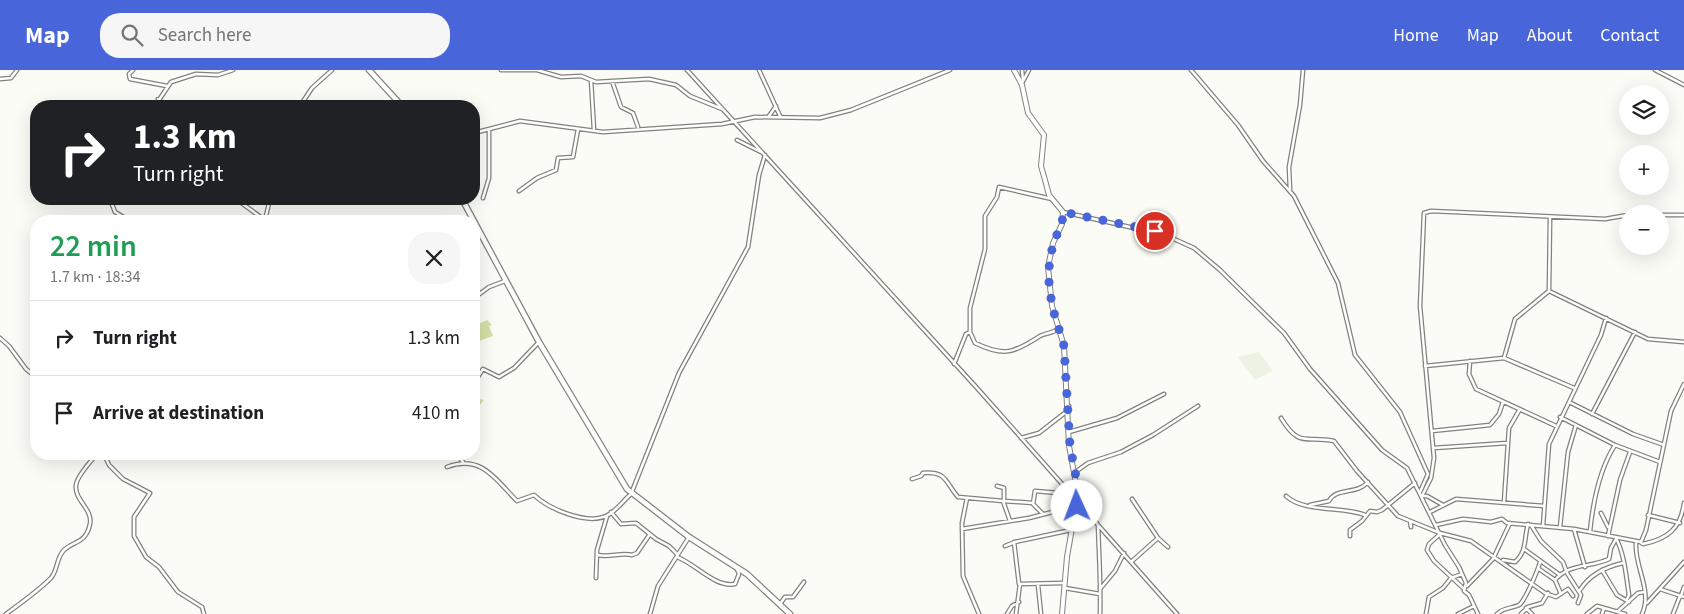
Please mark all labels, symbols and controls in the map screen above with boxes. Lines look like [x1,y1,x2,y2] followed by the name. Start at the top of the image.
[100,13,450,58] search box
[25,18,70,53] text: Map
[118,21,146,49] icon: search
[158,22,251,49] text: Search here
[1393,23,1439,48] text: Home
[1467,23,1499,48] text: Map
[1527,23,1572,48] text: About
[1600,23,1659,48] text: Contact
[1619,85,1669,255] map controls
[1619,85,1669,135] button: layers
[133,112,237,162] text: 1.3 km
[50,120,115,185] icon: right
[1619,145,1669,195] button: +
[133,158,223,190] text: Turn right
[1619,205,1669,255] button: −
[1134,210,1176,252] pin
[1141,217,1169,245] icon: arrive
[50,225,137,268] text: 22 min
[408,232,460,284] button: close
[50,266,140,288] text: 1.7 km · 18:34
[50,324,78,352] icon: right
[93,325,177,352] text: Turn right
[407,325,460,352] text: 1.3 km
[50,399,78,427] icon: arrive
[93,400,264,427] text: Arrive at destination
[412,400,460,427] text: 410 m
[1050,479,1102,531] position arrow

